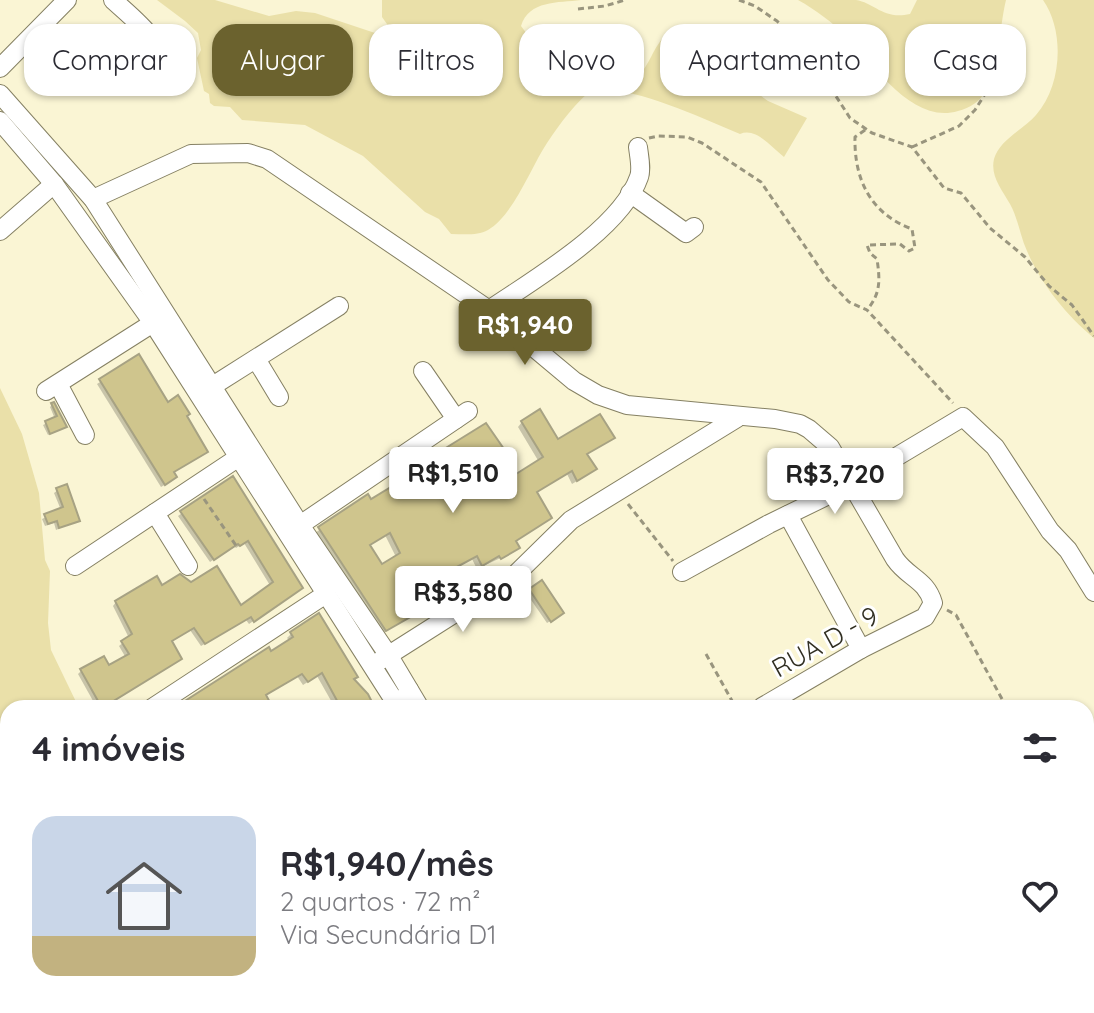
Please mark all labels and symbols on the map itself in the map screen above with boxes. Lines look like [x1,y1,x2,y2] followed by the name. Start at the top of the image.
[451,299,599,367] pin: R$1,940
[379,447,527,515] pin: R$1,510
[761,448,909,516] pin: R$3,720
[389,566,537,634] pin: R$3,580
[766,599,884,684] street label: RUA D - 9

